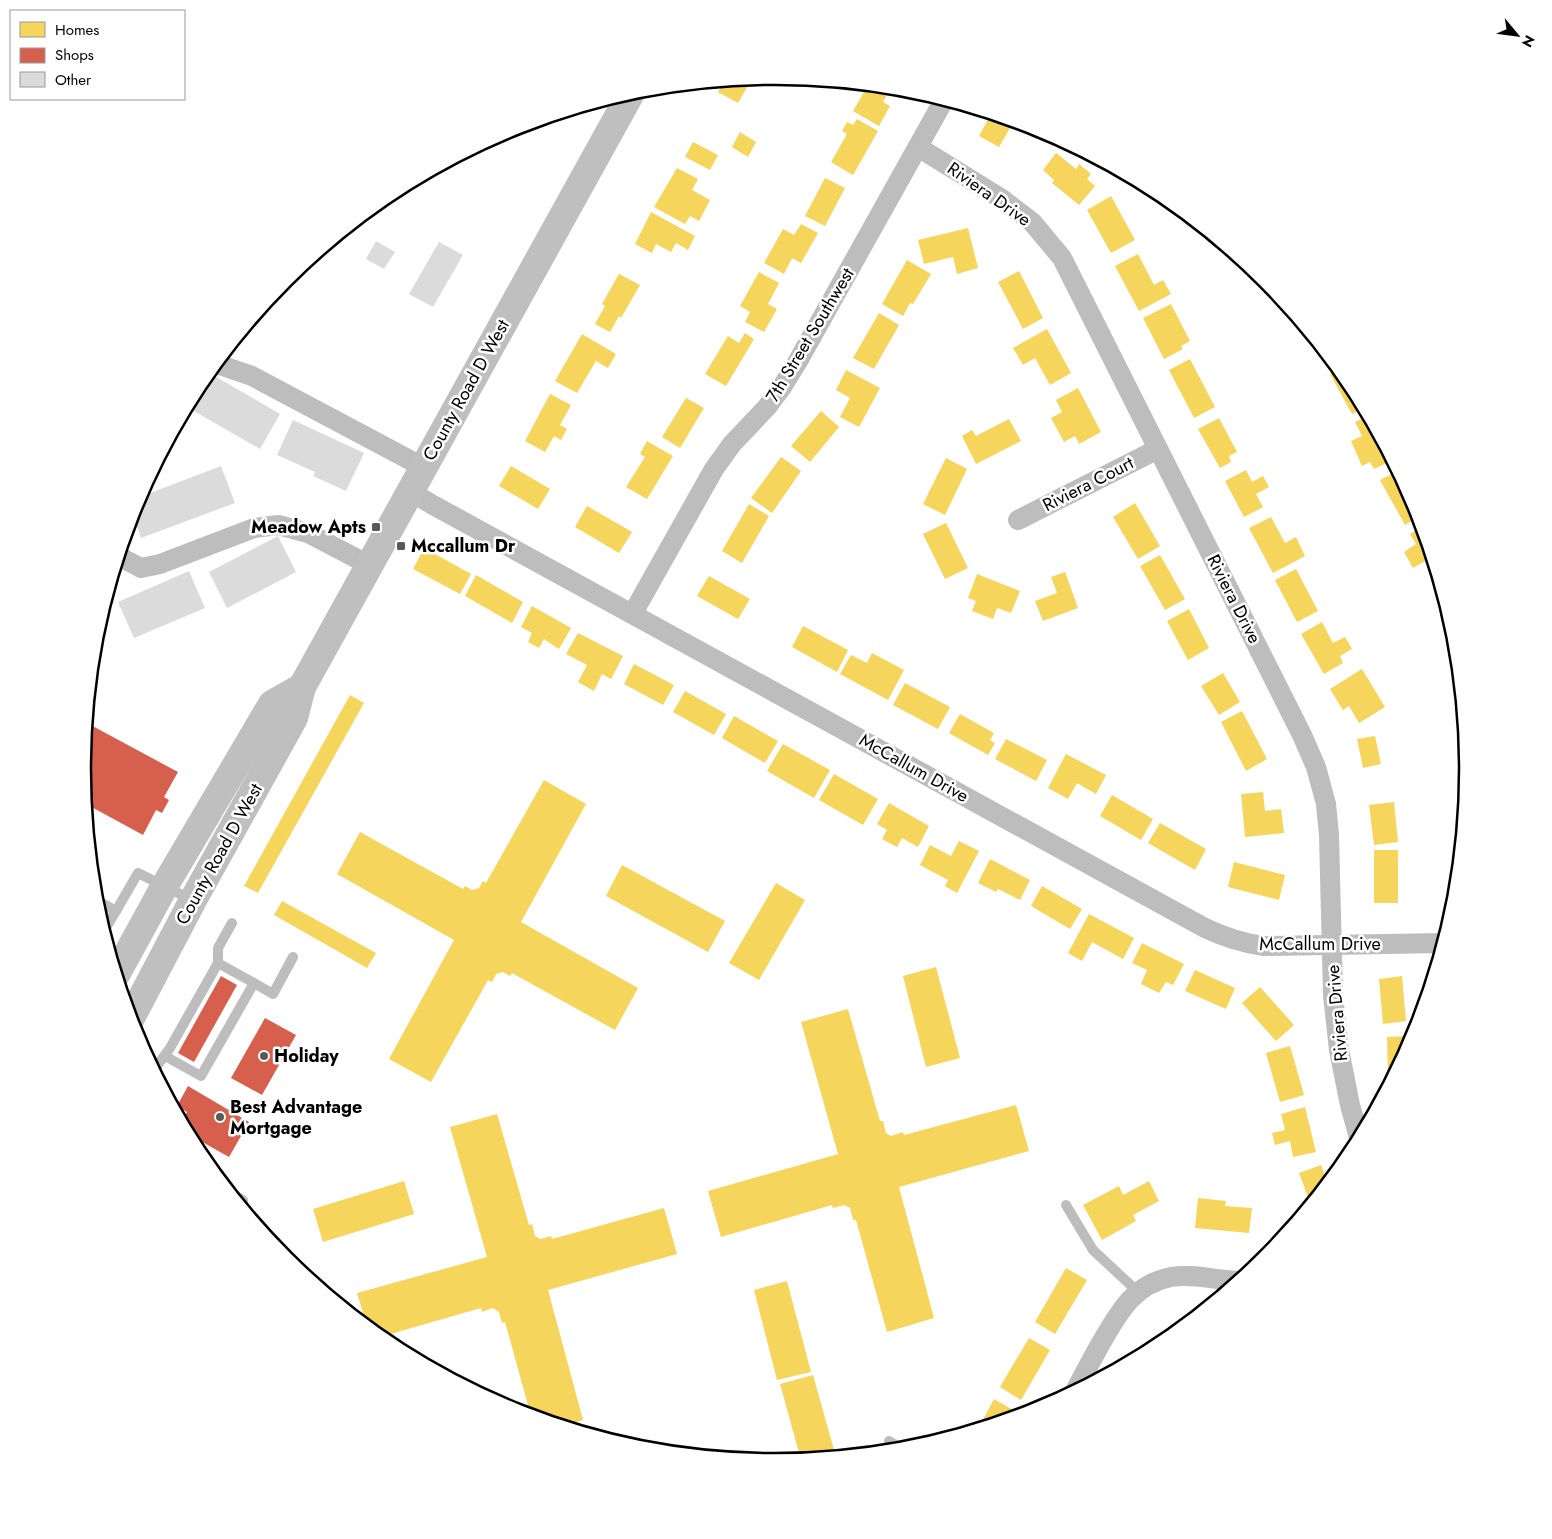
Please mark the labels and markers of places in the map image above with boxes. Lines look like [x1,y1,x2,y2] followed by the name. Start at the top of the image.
[251,514,366,540] place label: Meadow Apts
[370,521,382,533] marker: Meadow Apts
[411,533,516,559] place label: Mccallum Dr
[395,540,407,552] marker: Mccallum Dr
[274,1043,339,1069] place label: Holiday
[258,1050,270,1062] marker: Holiday
[230,1094,362,1141] place label: Best Advantage Mortgage
[214,1111,226,1123] marker: Best Advantage Mortgage

